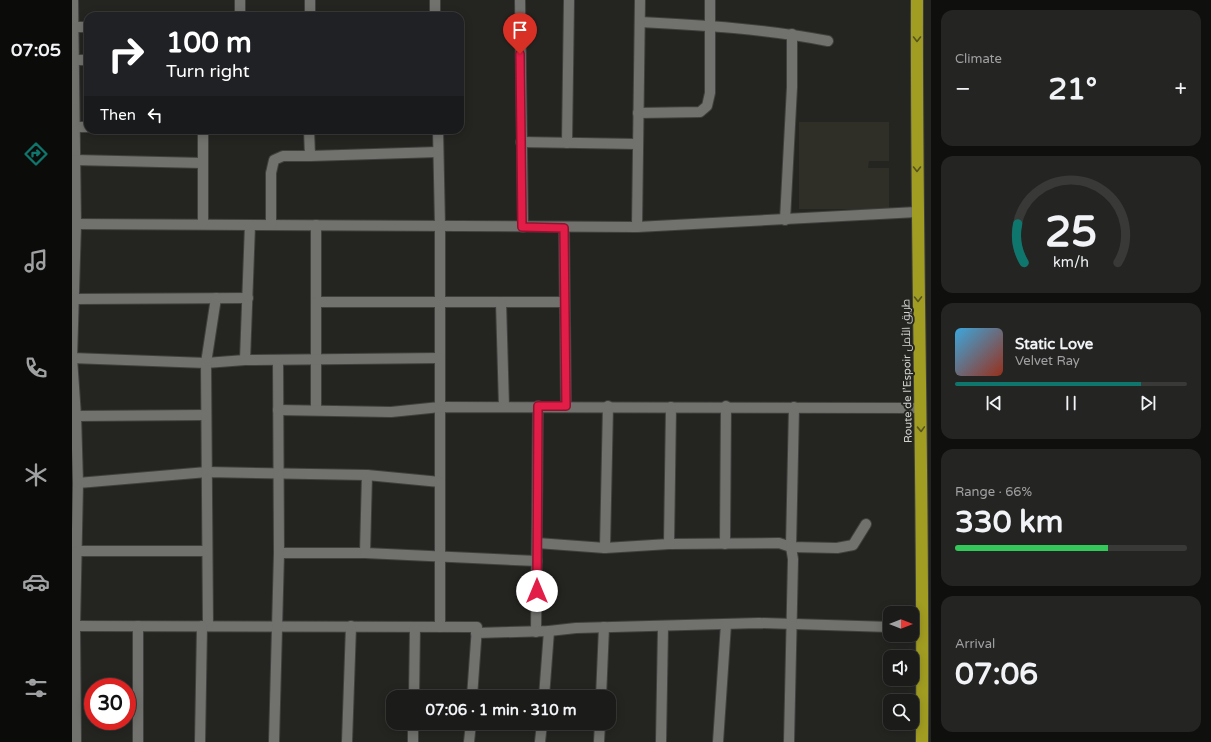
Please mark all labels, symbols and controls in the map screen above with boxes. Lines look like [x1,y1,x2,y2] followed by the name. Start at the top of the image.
[503,13,537,54] pin
[509,19,531,41] icon: arrive
[166,26,252,60] text: 100 m
[100,28,152,80] icon: right
[913,36,921,42] one-way arrow
[11,39,61,61] text: 07:05
[955,51,1002,67] text: Climate
[166,60,250,82] text: Turn right
[1048,71,1097,108] text: 21°
[955,76,971,102] text: −
[1175,76,1187,102] text: +
[144,104,166,126] icon: left
[100,106,136,124] text: Then
[22,140,50,168] icon: directions
[913,166,921,172] one-way arrow
[1045,207,1097,257] text: 25
[22,247,50,275] icon: music
[1053,253,1089,270] text: km/h
[914,296,922,302] one-way arrow
[899,299,915,443] street label: Route de l’Espoir طريق الأمل
[1015,335,1093,353] text: Static Love
[1015,353,1080,369] text: Velvet Ray
[22,354,50,382] icon: phone
[983,392,1005,414] icon: previous
[1060,392,1082,414] icon: pause
[1137,392,1159,414] icon: next
[916,426,925,432] one-way arrow
[22,461,50,489] icon: climate
[955,484,1032,500] text: Range · 66%
[955,504,1063,541] text: 330 km
[22,568,50,596] icon: car
[516,570,558,612] position arrow
[883,606,919,642] north arrow
[883,606,919,730] map controls
[955,636,995,652] text: Arrival
[883,650,919,686] button: sound
[955,656,1038,693] text: 07:06
[22,674,50,702] icon: filters
[84,678,136,730] speed limit sign: 30
[883,694,919,730] button: search
[426,701,576,719] text: 07:06 · 1 min · 310 m

